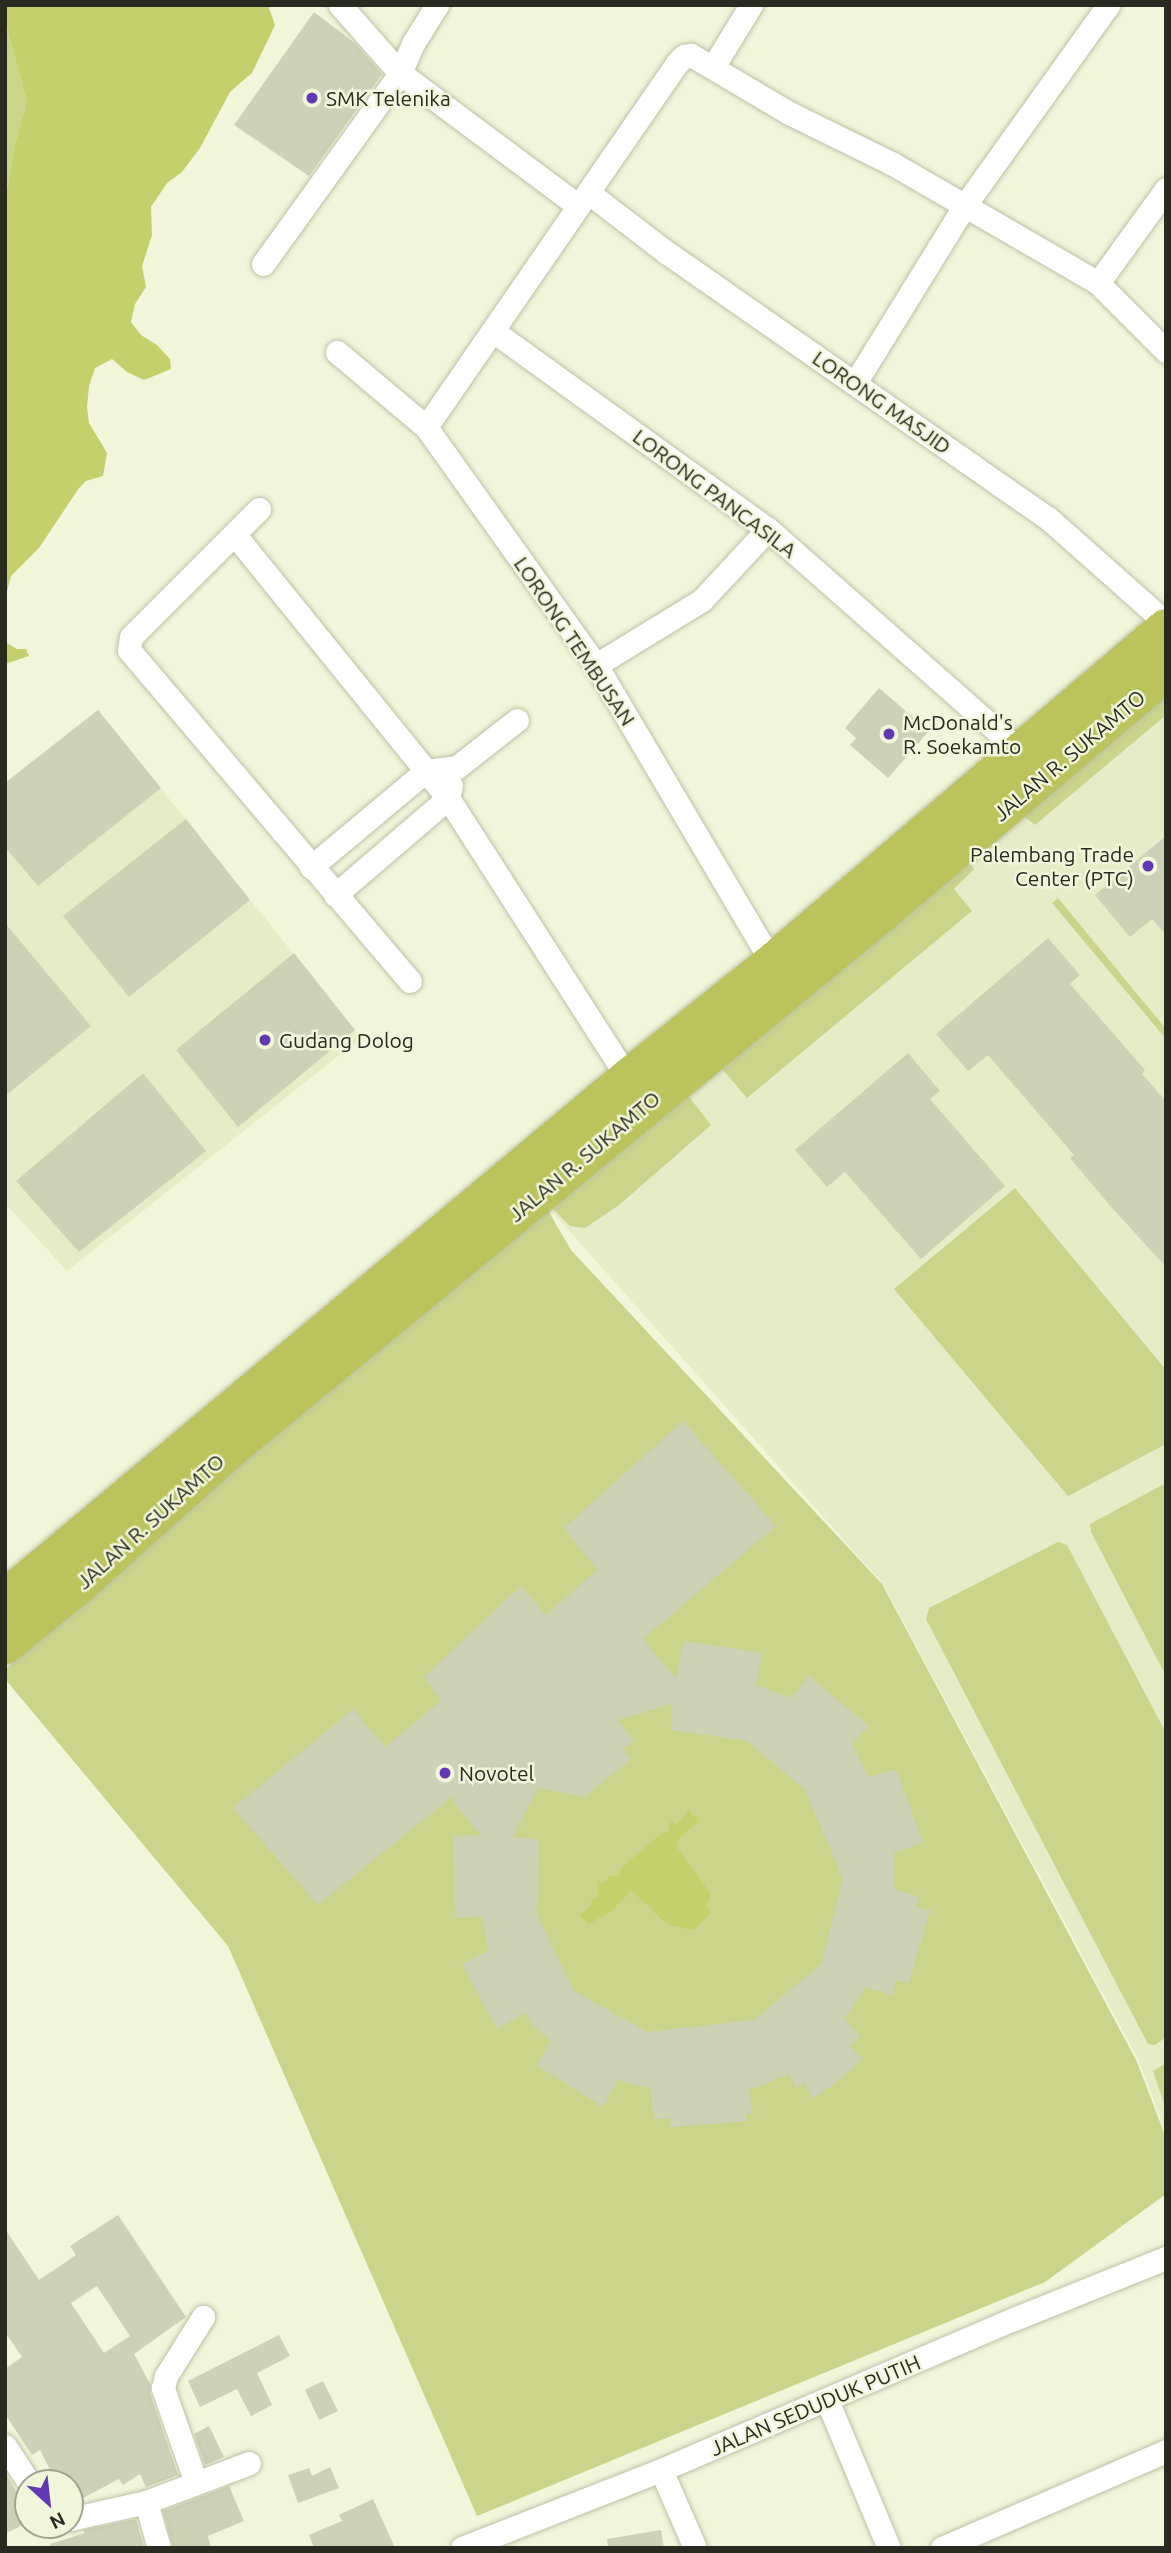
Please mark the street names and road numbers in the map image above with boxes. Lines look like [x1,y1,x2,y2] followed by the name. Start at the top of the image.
[808,345,956,459] street label: LORONG MASJID
[628,423,802,563] street label: LORONG PANCASILA
[509,552,641,730] street label: LORONG TEMBUSAN
[988,684,1150,826] street label: JALAN R. SUKAMTO
[503,1085,665,1227] street label: JALAN R. SUKAMTO
[71,1448,229,1594] street label: JALAN R. SUKAMTO
[706,2349,924,2461] street label: JALAN SEDUDUK PUTIH

